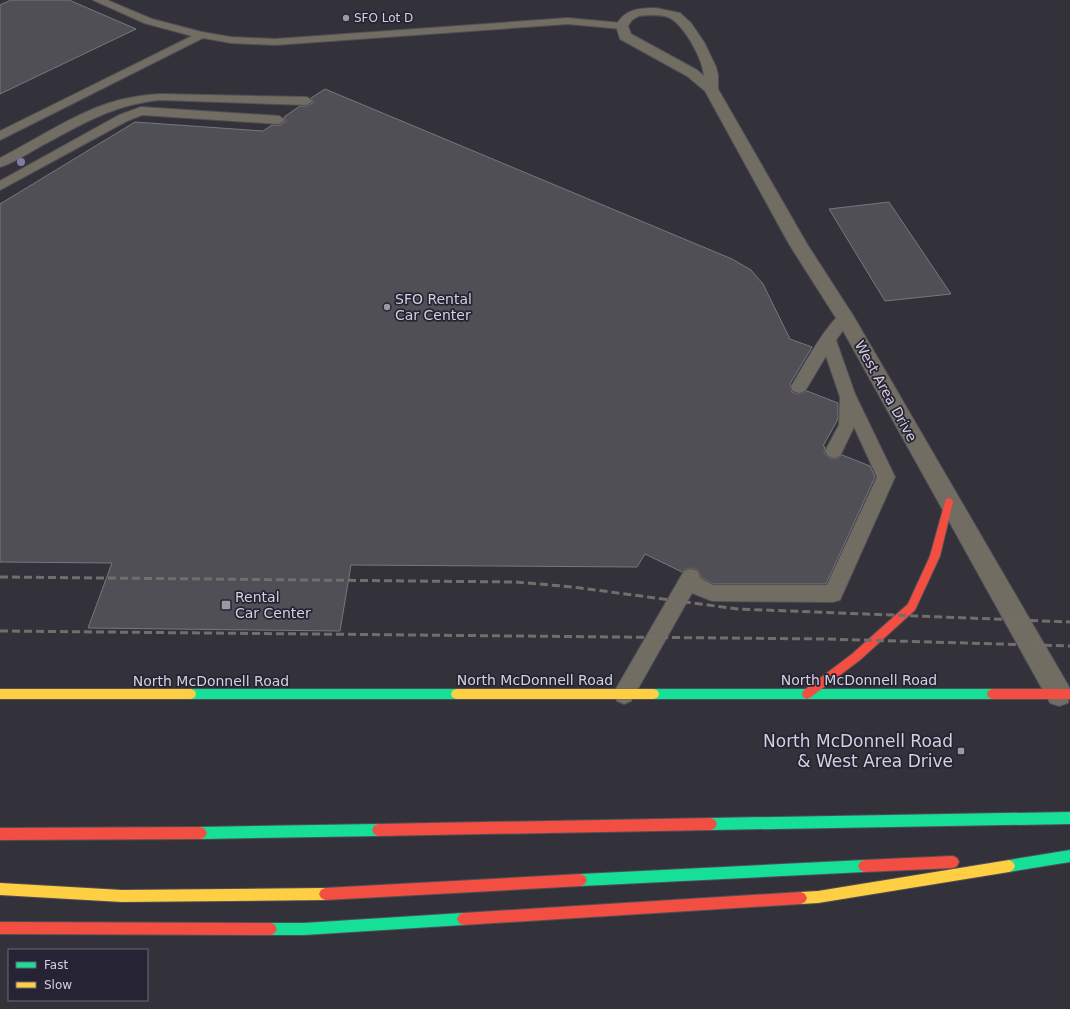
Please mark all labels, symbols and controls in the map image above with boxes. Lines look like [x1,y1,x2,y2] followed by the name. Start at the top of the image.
[354,11,413,25] place label: SFO Lot D
[341,13,351,23] marker: SFO Lot D
[395,291,472,323] place label: SFO Rental Car Center
[382,302,392,312] marker: SFO Rental Car Center
[852,338,920,444] street label: West Area Drive
[235,589,311,621] place label: Rental Car Center
[220,599,232,611] marker: Rental Car Center
[457,672,613,688] street label: North McDonnell Road
[781,672,937,688] street label: North McDonnell Road
[133,673,289,689] street label: North McDonnell Road
[763,731,953,771] place label: North McDonnell Road & West Area Drive
[956,746,966,756] marker: North McDonnell Road & West Area Drive
[8,949,148,1001] legend
[44,958,68,972] text: Fast
[44,978,72,992] text: Slow

